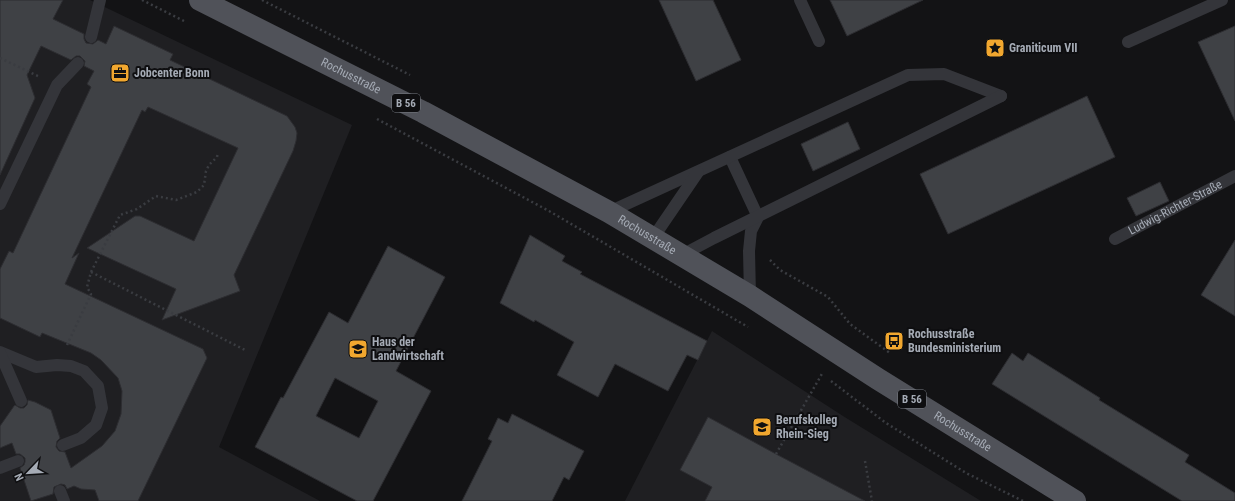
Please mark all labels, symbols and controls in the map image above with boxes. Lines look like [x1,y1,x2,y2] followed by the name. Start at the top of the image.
[984,37,1006,59] place icon: Graniticum VII
[1009,41,1078,55] place label: Graniticum VII
[319,55,384,97] street label: Rochusstraße
[109,62,131,84] office icon: Jobcenter Bonn
[134,66,210,80] place label: Jobcenter Bonn
[392,94,420,112] road number: B 56
[1126,177,1225,238] street label: Ludwig-Richter-Straße
[615,212,679,258] street label: Rochusstraße
[908,327,1001,355] place label: Rochusstraße Bundesministerium
[883,330,905,352] bus stop icon: Rochusstraße Bundesministerium
[372,335,444,363] place label: Haus der Landwirtschaft
[347,338,369,360] school or university icon: Haus der Landwirtschaft
[898,390,926,408] road number: B 56
[931,408,994,455] street label: Rochusstraße
[776,413,837,441] place label: Berufskolleg Rhein-Sieg
[751,416,773,438] school or university icon: Berufskolleg Rhein-Sieg
[8,453,48,493] north arrow
[12,471,27,483] text: N

